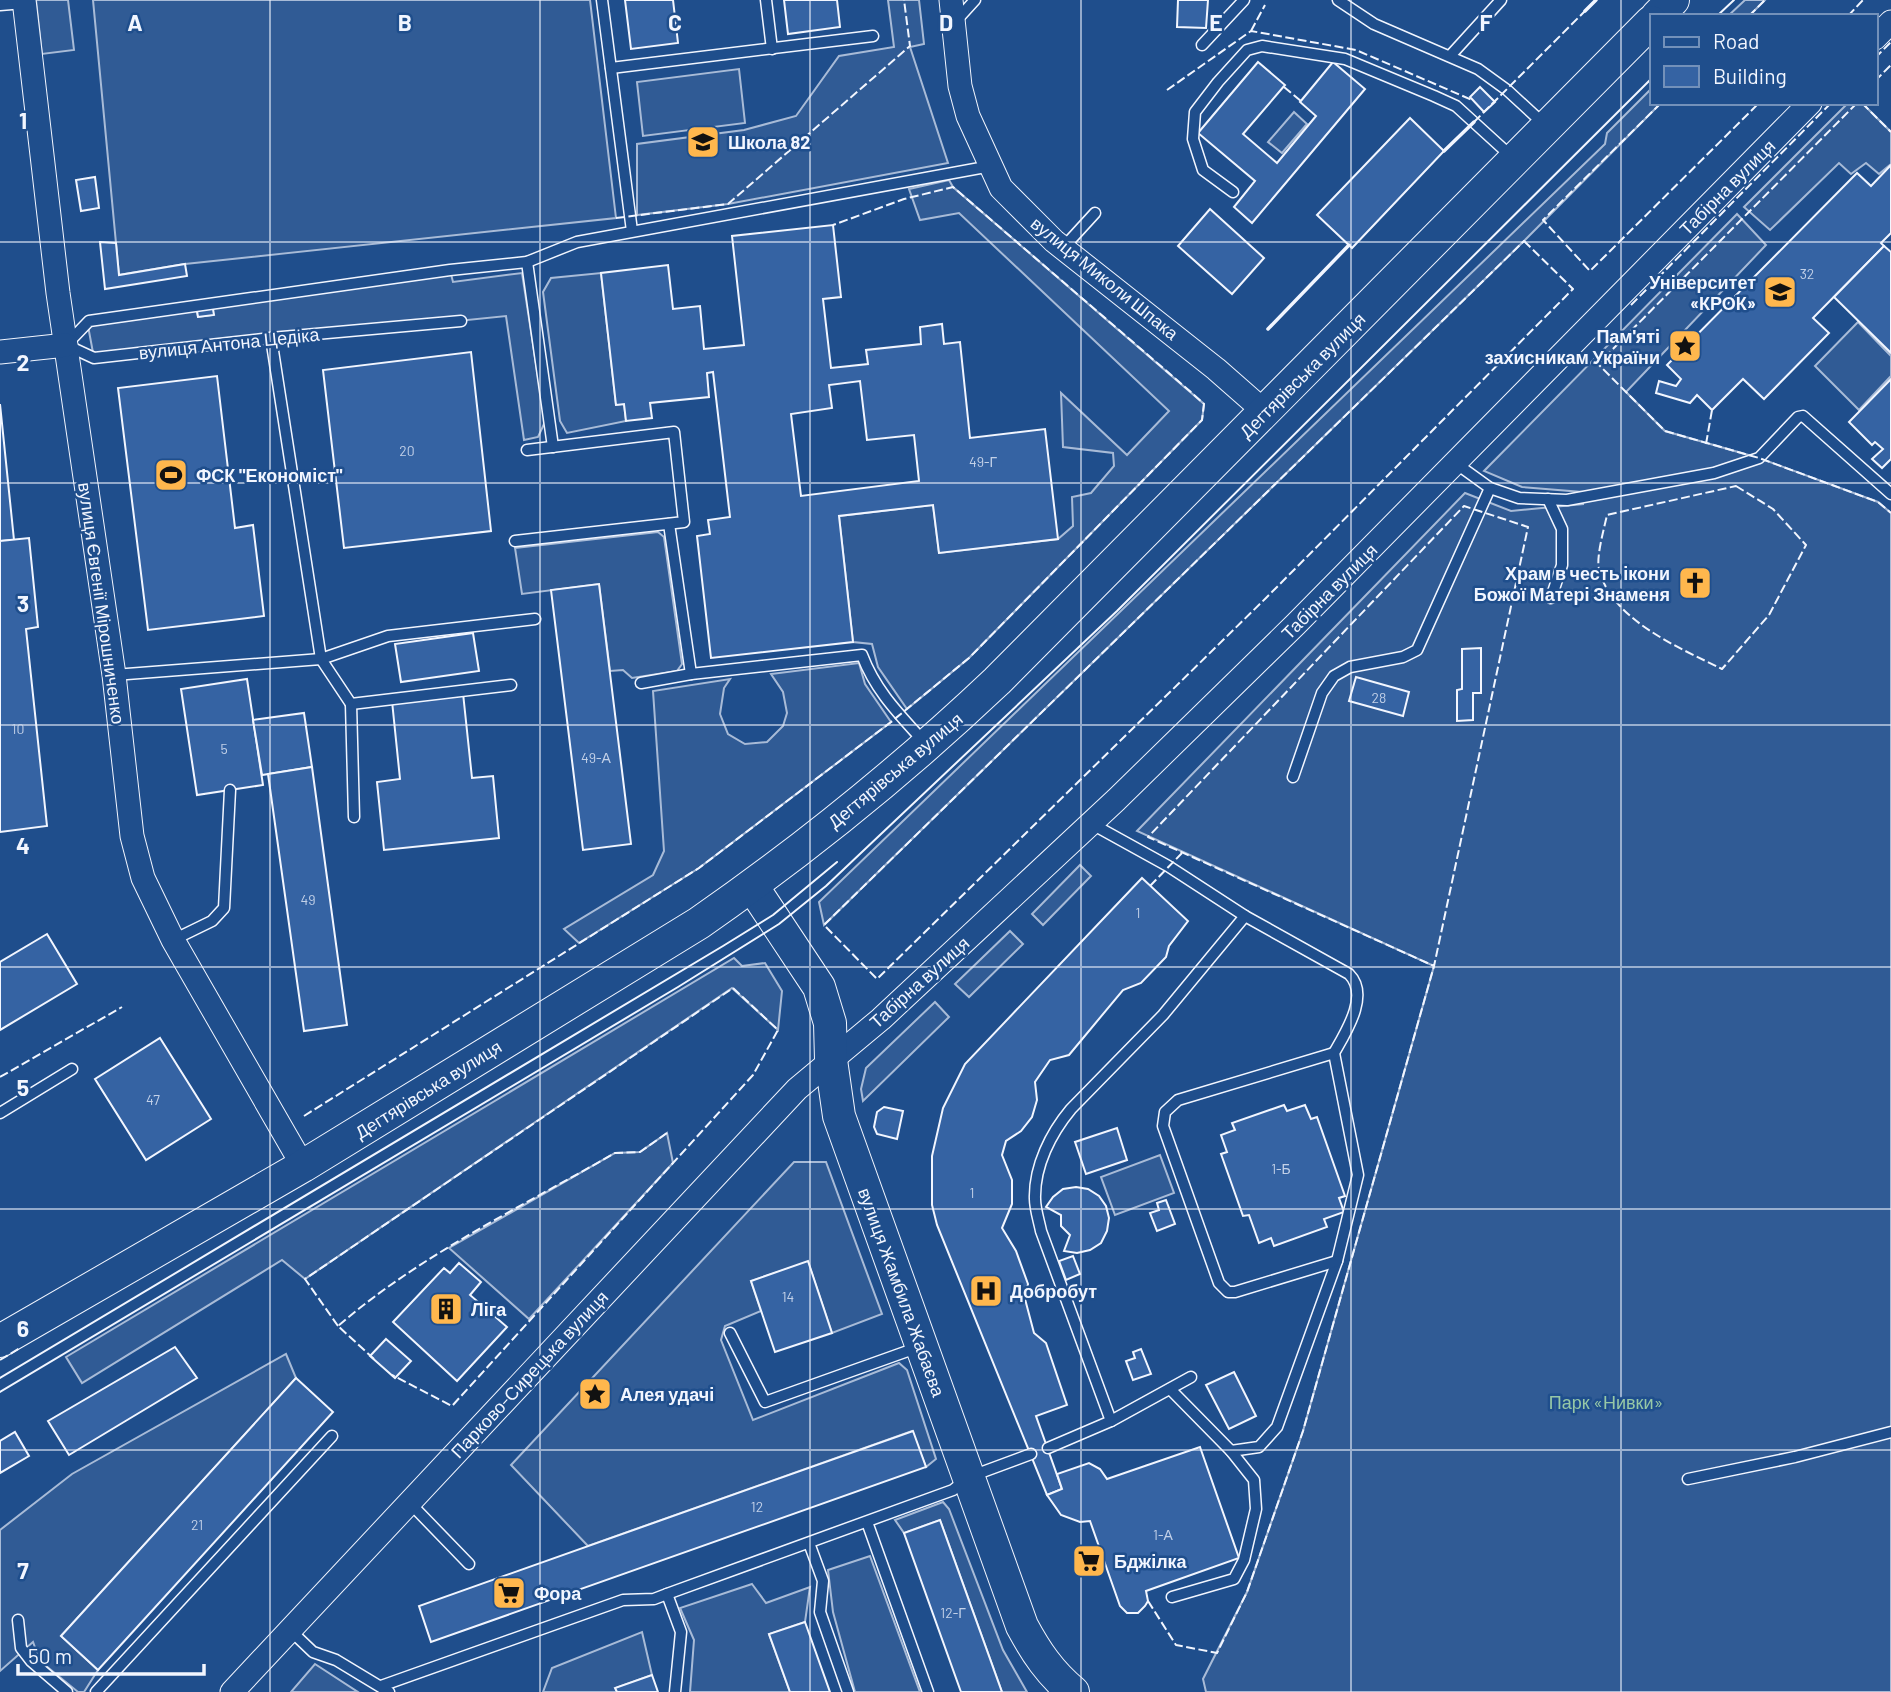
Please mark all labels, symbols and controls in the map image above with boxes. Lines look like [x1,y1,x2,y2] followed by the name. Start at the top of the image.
[127,8,143,36] text: A
[398,8,412,36] text: B
[668,8,682,36] text: C
[939,8,953,36] text: D
[1209,8,1223,36] text: E
[1480,8,1493,36] text: F
[1650,14,1877,105] legend
[1713,28,1759,53] text: Road
[1713,63,1787,88] text: Building
[19,106,27,134] text: 1
[684,123,722,161] school or university icon: Школа 82
[728,131,810,153] place label: Школа 82
[1675,135,1779,239] street label: Табірна вулиця
[1027,212,1184,345] street label: вулиця Миколи Шпака
[1800,265,1814,282] house number: 32
[1649,271,1756,314] place label: Університет «КРОК»
[1761,273,1799,311] school or university icon: Університет «КРОК»
[1235,308,1369,442] street label: Дегтярівська вулиця
[138,322,321,363] street label: вулиця Антона Цедіка
[1485,325,1660,368] place label: Пам'яті захисникам України
[1666,327,1704,365] place icon: Пам'яті захисникам України
[17,348,29,376] text: 2
[399,442,415,459] house number: 20
[969,453,997,470] house number: 49-Г
[152,456,190,494] sports icon: ФСК "Економіст"
[196,464,343,486] place label: ФСК "Економіст"
[74,481,130,725] street label: вулиця Євгенії Мірошниченко
[1277,539,1381,643] street label: Табірна вулиця
[1474,562,1670,605] place label: Храм в честь ікони Божої Матері Знаменя
[1676,564,1714,602] church icon: Храм в честь ікони Божої Матері Знаменя
[17,589,29,617] text: 3
[1372,689,1386,706] house number: 28
[823,707,967,833] street label: Дегтярівська вулиця
[12,720,24,737] house number: 10
[220,740,228,757] house number: 5
[581,749,612,766] house number: 49-А
[16,831,30,859] text: 4
[300,891,316,908] house number: 49
[1136,904,1140,921] house number: 1
[865,932,973,1032] street label: Табірна вулиця
[351,1035,505,1143] street label: Дегтярівська вулиця
[17,1073,29,1101] text: 5
[146,1091,160,1108] house number: 47
[1271,1160,1291,1177] house number: 1-Б
[970,1184,974,1201] house number: 1
[854,1185,950,1400] street label: вулиця Жамбила Жабаєва
[967,1272,1005,1310] hospital icon: Добробут
[1010,1280,1097,1302] place label: Добробут
[446,1286,612,1462] street label: Парково-Сирецька вулиця
[782,1288,794,1305] house number: 14
[427,1290,465,1328] building icon: Ліга
[471,1298,507,1320] place label: Ліга
[17,1314,29,1342] text: 6
[576,1375,614,1413] place icon: Алея удачі
[620,1383,714,1405] place label: Алея удачі
[1549,1391,1663,1413] park label: Парк «Нивки»
[751,1498,763,1515] house number: 12
[191,1516,203,1533] house number: 21
[1153,1526,1174,1543] house number: 1-А
[1070,1542,1108,1580] supermarket icon: Бджілка
[1114,1550,1188,1572] place label: Бджілка
[17,1556,29,1584] text: 7
[490,1574,528,1612] supermarket icon: Фора
[534,1582,582,1604] place label: Фора
[940,1604,966,1621] house number: 12-Г
[18,1632,203,1676] scale bar
[28,1643,72,1668] text: 50 m

